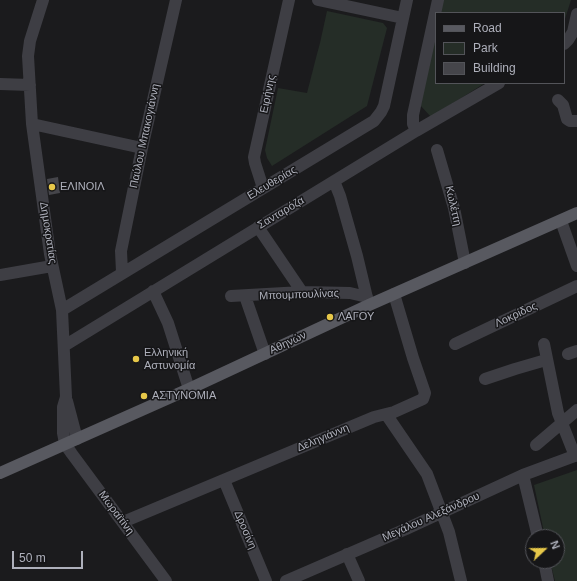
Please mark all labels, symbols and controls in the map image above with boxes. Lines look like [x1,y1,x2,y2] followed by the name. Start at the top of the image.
[435,12,565,84] legend
[473,21,502,35] text: Road
[473,41,498,55] text: Park
[473,61,516,75] text: Building
[257,74,279,114] street label: Ειρήνης
[127,82,163,190] street label: Παύλου Μπακογιάννη
[245,163,299,203] street label: Ελευθερίας
[60,180,105,194] place label: ΕΛΙΝΟΙΛ
[47,182,57,192] marker: ΕΛΙΝΟΙΛ
[442,185,464,227] street label: Κωλέττη
[255,194,307,232] street label: Σανταρόζα
[37,201,59,265] street label: Δημοκρατίας
[259,287,339,303] street label: Μπουμπουλίνας
[493,299,539,331] street label: Λοκρίδος
[338,310,374,324] place label: ΛΑΓΟΥ
[325,312,335,322] marker: ΛΑΓΟΥ
[267,329,309,357] street label: Αθηνών
[144,346,195,372] place label: Ελληνική Αστυνομία
[131,354,141,364] marker: Ελληνική Αστυνομία
[152,389,216,403] place label: ΑΣΤΥΝΟΜΙΑ
[139,391,149,401] marker: ΑΣΤΥΝΟΜΙΑ
[295,421,351,455] street label: Δεληγιάννη
[95,489,137,537] street label: Μωραϊτίνη
[380,490,482,544] street label: Μεγάλου Αλεξάνδρου
[231,509,259,551] street label: Δροσίνη
[525,529,565,569] north arrow
[548,539,562,551] text: N
[14,543,85,569] scale bar
[19,551,46,565] text: 50 m

